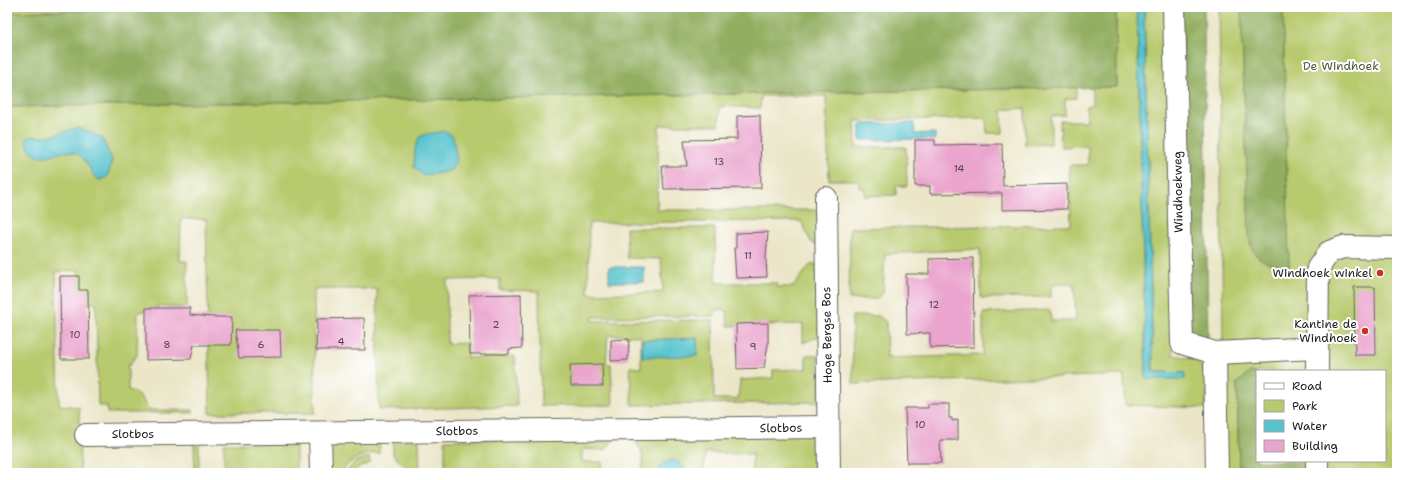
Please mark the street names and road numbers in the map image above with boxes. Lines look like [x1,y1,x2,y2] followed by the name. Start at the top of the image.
[1169,151,1187,233] street label: Windhoekweg
[818,286,836,384] street label: Hoge Bergse Bos
[760,420,802,436] street label: Slotbos
[436,423,478,439] street label: Slotbos
[112,426,154,442] street label: Slotbos

